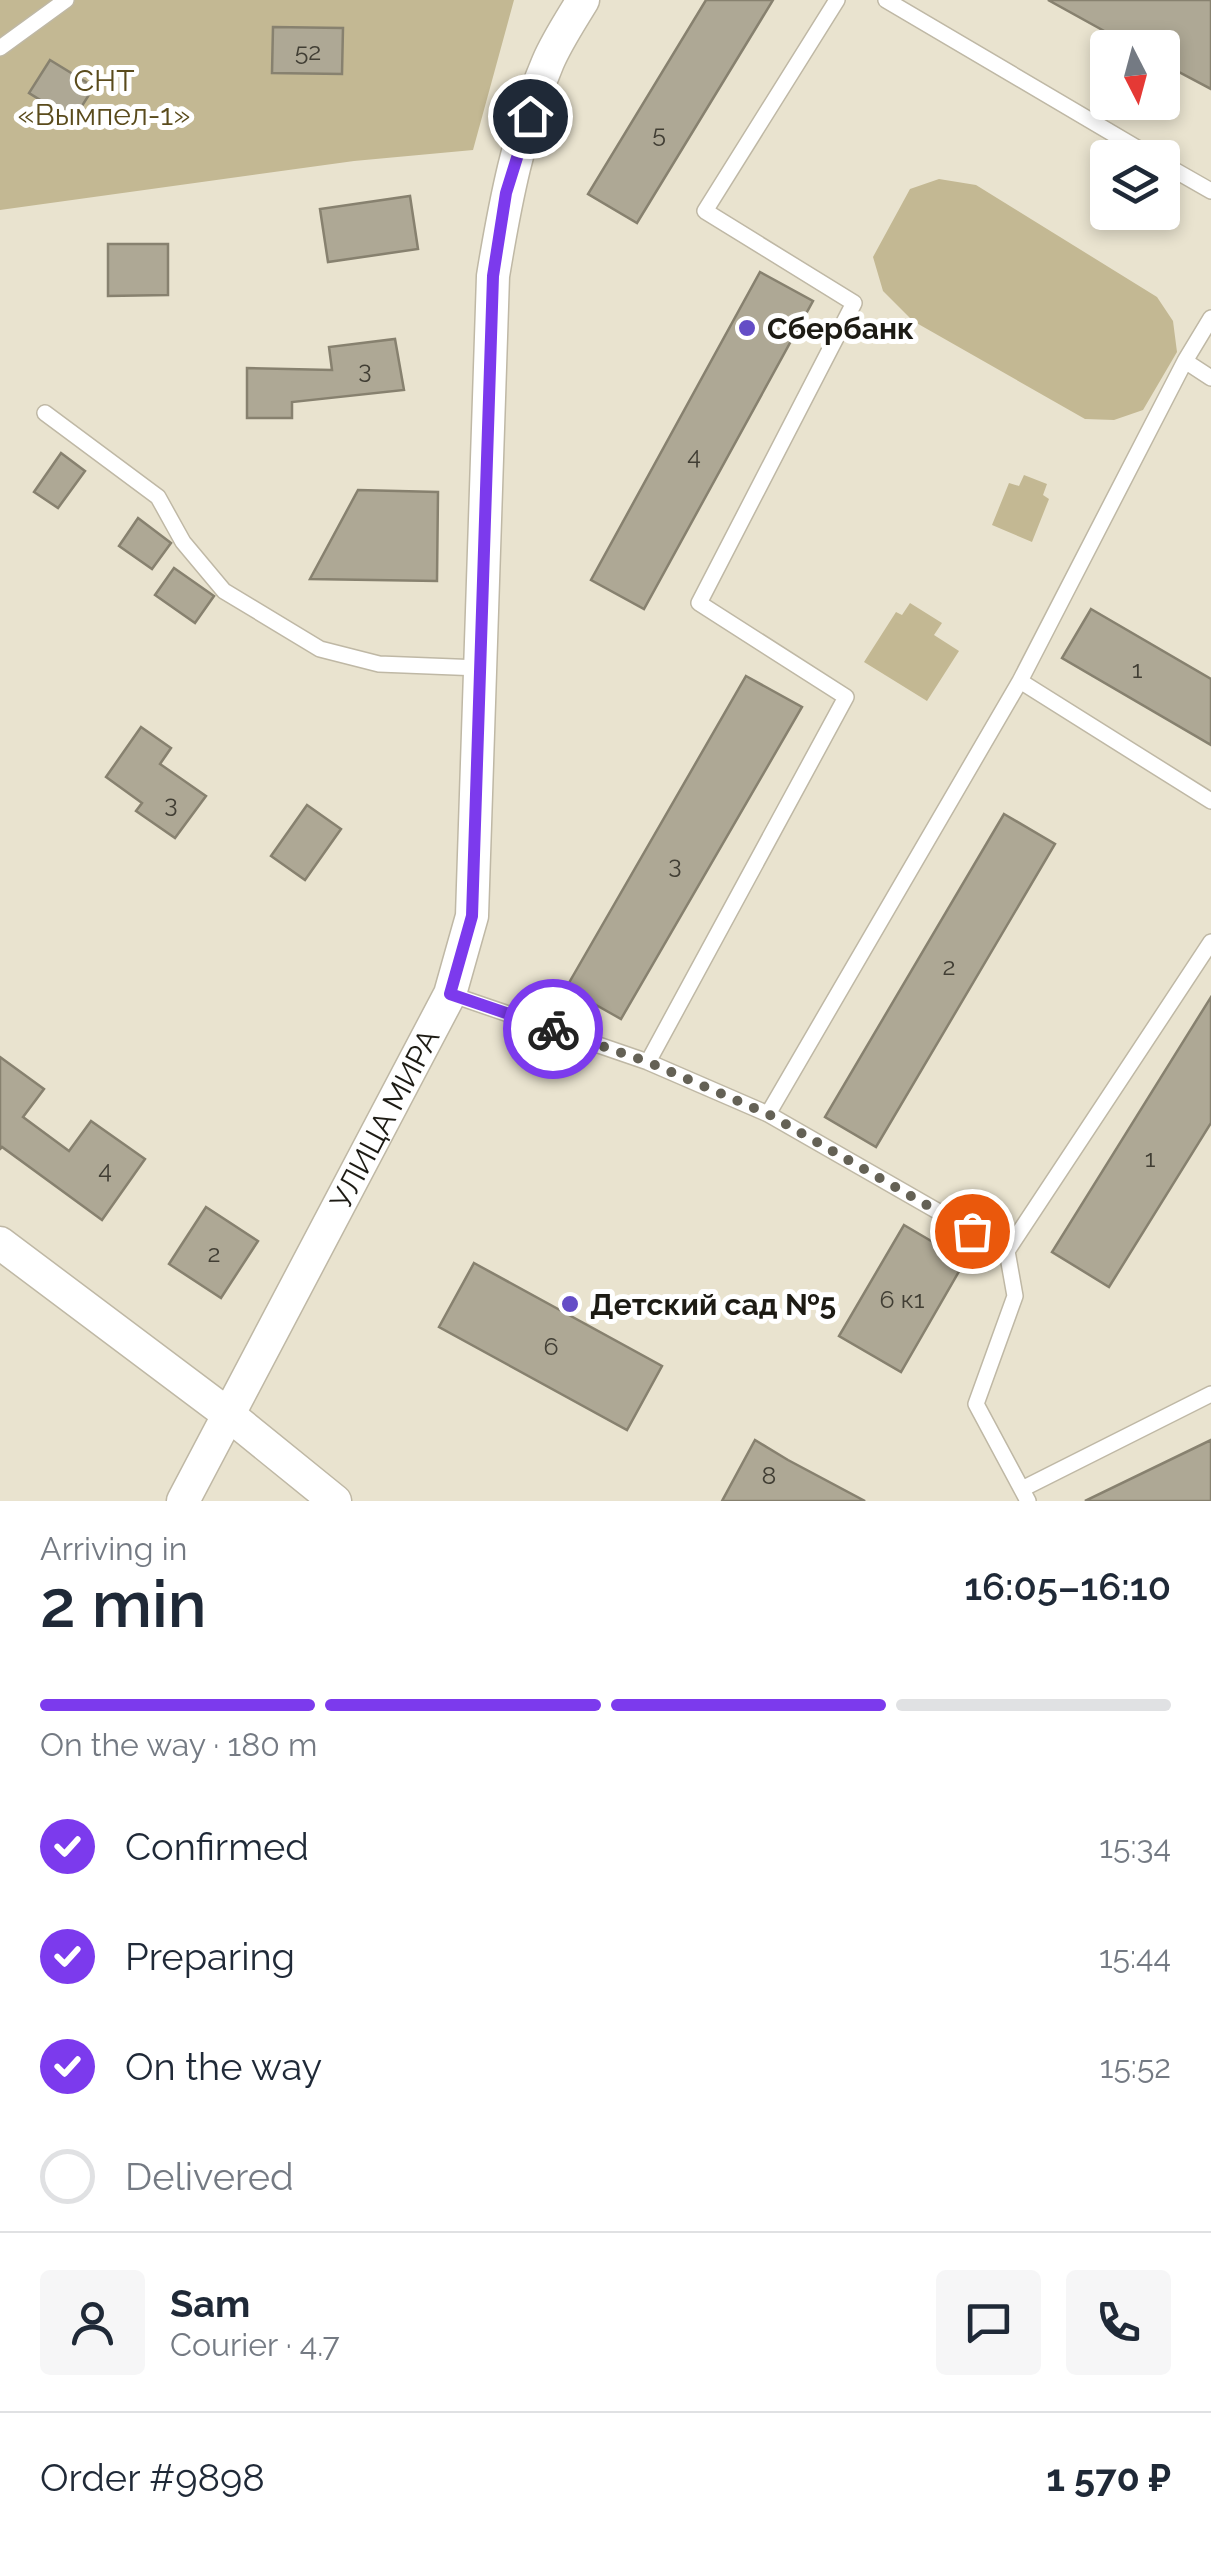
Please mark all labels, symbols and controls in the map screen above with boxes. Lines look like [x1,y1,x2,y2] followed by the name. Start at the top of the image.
[1090,30,1180,120] north arrow
[1090,30,1180,230] map controls
[295,36,321,66] house number: 52
[18,63,190,132] park label: СНТ «Вымпел-1»
[488,74,573,159] pin
[503,89,558,144] icon: home
[652,118,666,148] house number: 5
[1090,140,1180,230] button: layers
[767,311,914,346] place label: Сбербанк
[736,317,758,339] marker: Сбербанк
[358,354,372,384] house number: 3
[687,440,701,470] house number: 4
[1132,654,1143,684] house number: 1
[164,788,178,818] house number: 3
[668,849,682,879] house number: 3
[942,951,956,981] house number: 2
[503,979,603,1079] courier
[526,1002,581,1057] icon: bike
[323,1023,446,1215] street label: УЛИЦА МИРА
[1145,1143,1156,1173] house number: 1
[98,1154,112,1184] house number: 4
[930,1189,1015,1274] pin
[945,1204,1000,1259] icon: bag
[207,1238,221,1268] house number: 2
[879,1284,925,1314] house number: 6 к1
[590,1287,836,1322] place label: Детский сад №5
[559,1293,581,1315] marker: Детский сад №5
[543,1331,559,1361] house number: 6
[762,1460,776,1490] house number: 8
[40,1530,187,1567] text: Arriving in
[964,1564,1171,1609] text: 16:05–16:10
[40,1566,207,1642] text: 2 min
[40,1726,317,1763] text: On the way · 180 m
[40,1819,95,1874] icon: check
[125,1824,309,1869] text: Confirmed
[1099,1828,1171,1865] text: 15:34
[40,1929,95,1984] icon: check
[125,1934,295,1979] text: Preparing
[1099,1938,1171,1975] text: 15:44
[40,2039,95,2094] icon: check
[125,2044,322,2089] text: On the way
[1100,2048,1171,2085] text: 15:52
[125,2154,294,2199] text: Delivered
[40,2270,145,2375] button: person
[936,2270,1041,2375] button: chat
[1066,2270,1171,2375] button: phone
[170,2281,250,2326] text: Sam
[170,2326,340,2363] text: Courier · 4.7
[40,2455,265,2500] text: Order #9898
[1046,2455,1171,2500] text: 1 570 ₽

